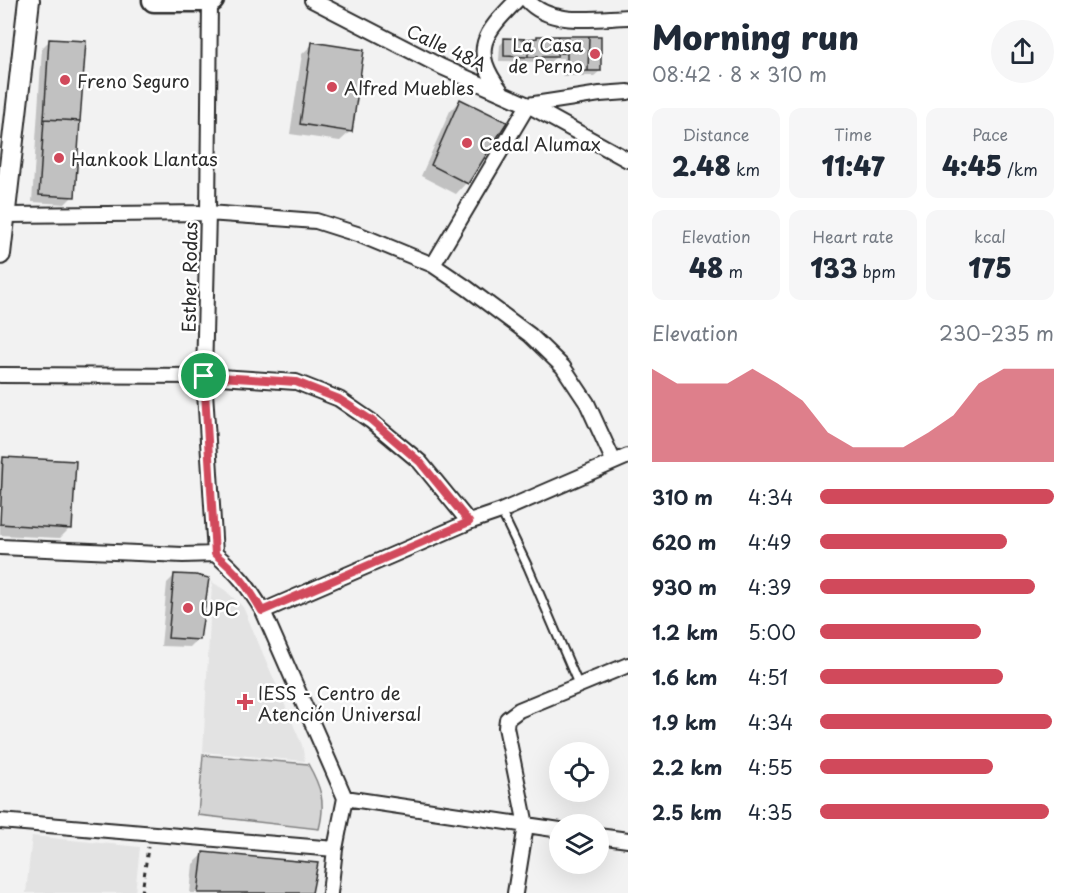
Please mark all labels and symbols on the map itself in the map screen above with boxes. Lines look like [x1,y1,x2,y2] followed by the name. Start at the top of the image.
[402,17,492,77] street label: Calle 48A
[508,31,584,79] place label: La Casa de Perno
[588,47,602,61] marker: La Casa de Perno
[77,67,190,94] place label: Freno Seguro
[58,73,72,87] marker: Freno Seguro
[344,74,474,101] place label: Alfred Muebles
[325,80,339,94] marker: Alfred Muebles
[479,130,601,157] place label: Cedal Alumax
[460,136,474,150] marker: Cedal Alumax
[71,145,218,172] place label: Hankook Llantas
[52,151,66,165] marker: Hankook Llantas
[175,221,203,333] street label: Esther Rodas
[178,350,229,401] pin
[200,595,239,622] place label: UPC
[181,601,195,615] marker: UPC
[258,679,421,727] place label: IESS - Centro de Atención Universal
[236,693,254,711] marker: IESS - Centro de Atención Universal

